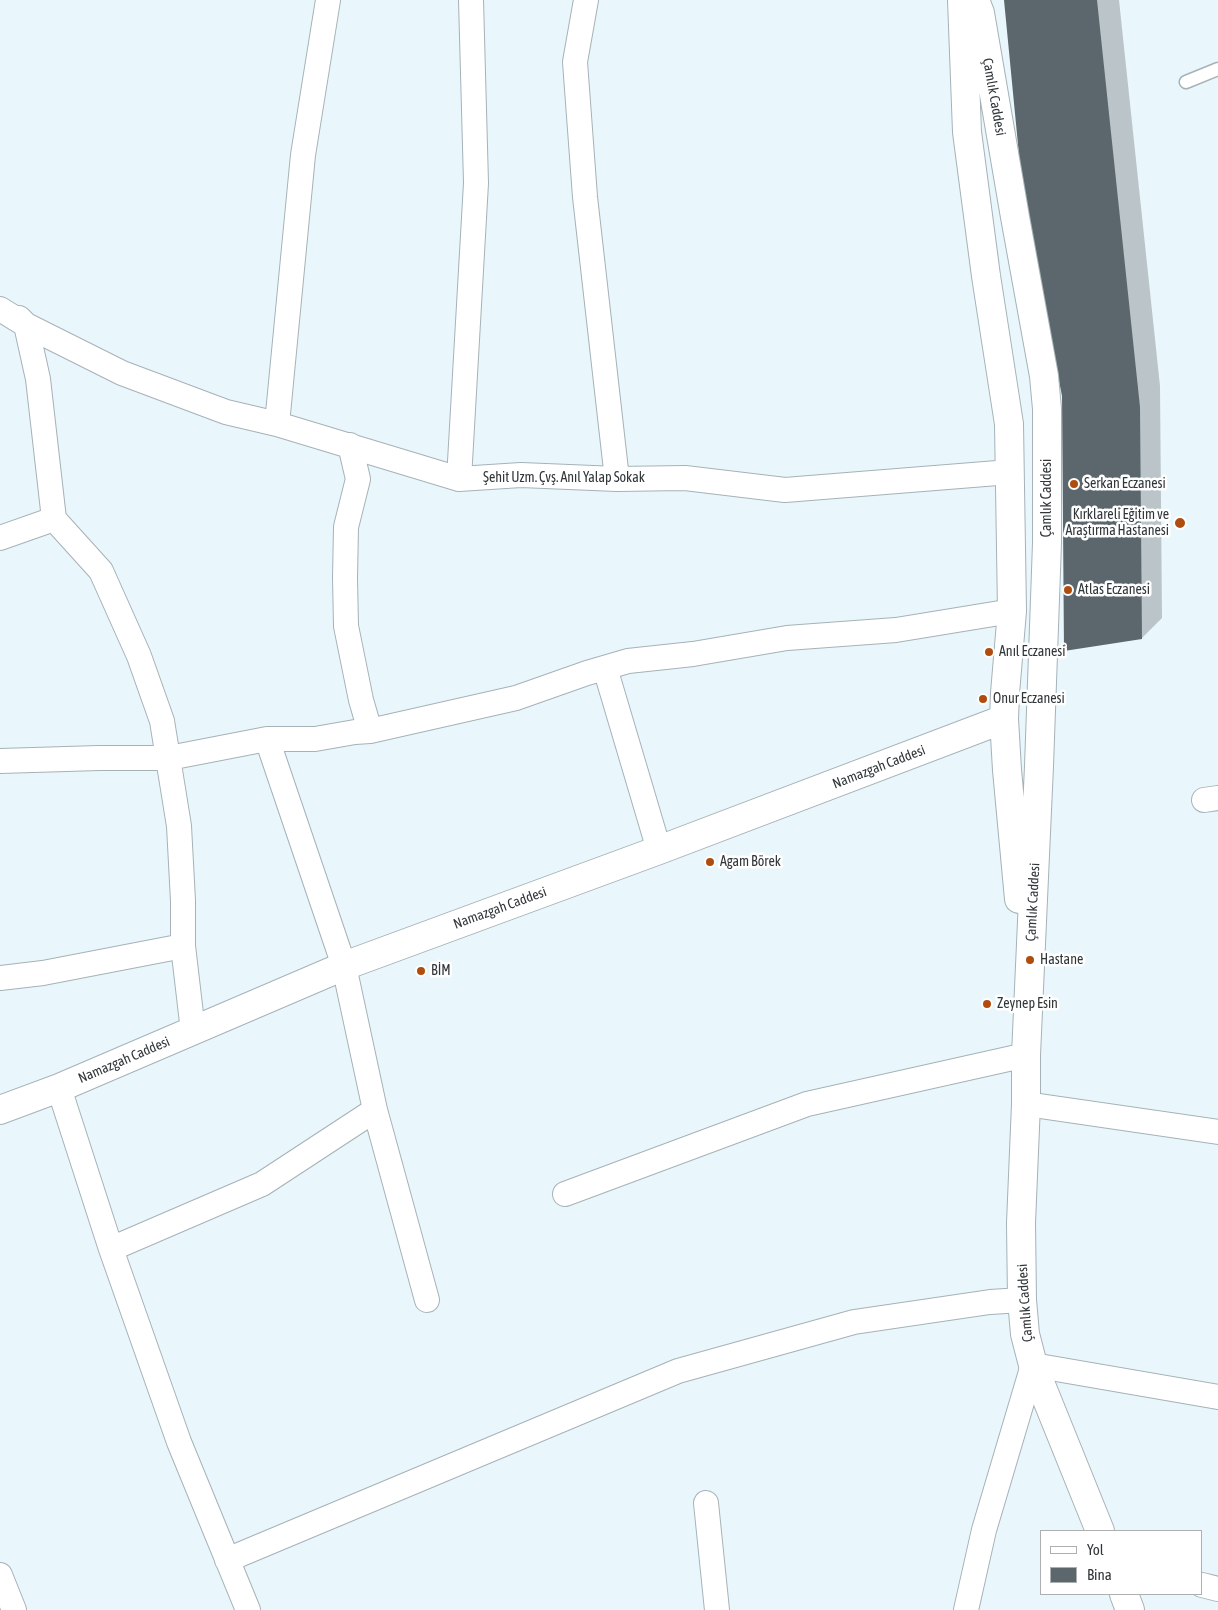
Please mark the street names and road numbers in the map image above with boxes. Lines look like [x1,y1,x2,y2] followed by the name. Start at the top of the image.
[979,57,1009,137] street label: Çamlık Caddesi
[1039,459,1055,537] street label: Çamlık Caddesi
[483,470,645,486] street label: Şehit Uzm. Çvş. Anıl Yalap Sokak
[830,742,928,792] street label: Namazgah Caddesi
[1023,862,1043,942] street label: Çamlık Caddesi
[451,883,549,933] street label: Namazgah Caddesi
[76,1033,172,1087] street label: Namazgah Caddesi
[1014,1263,1036,1343] street label: Çamlık Caddesi

